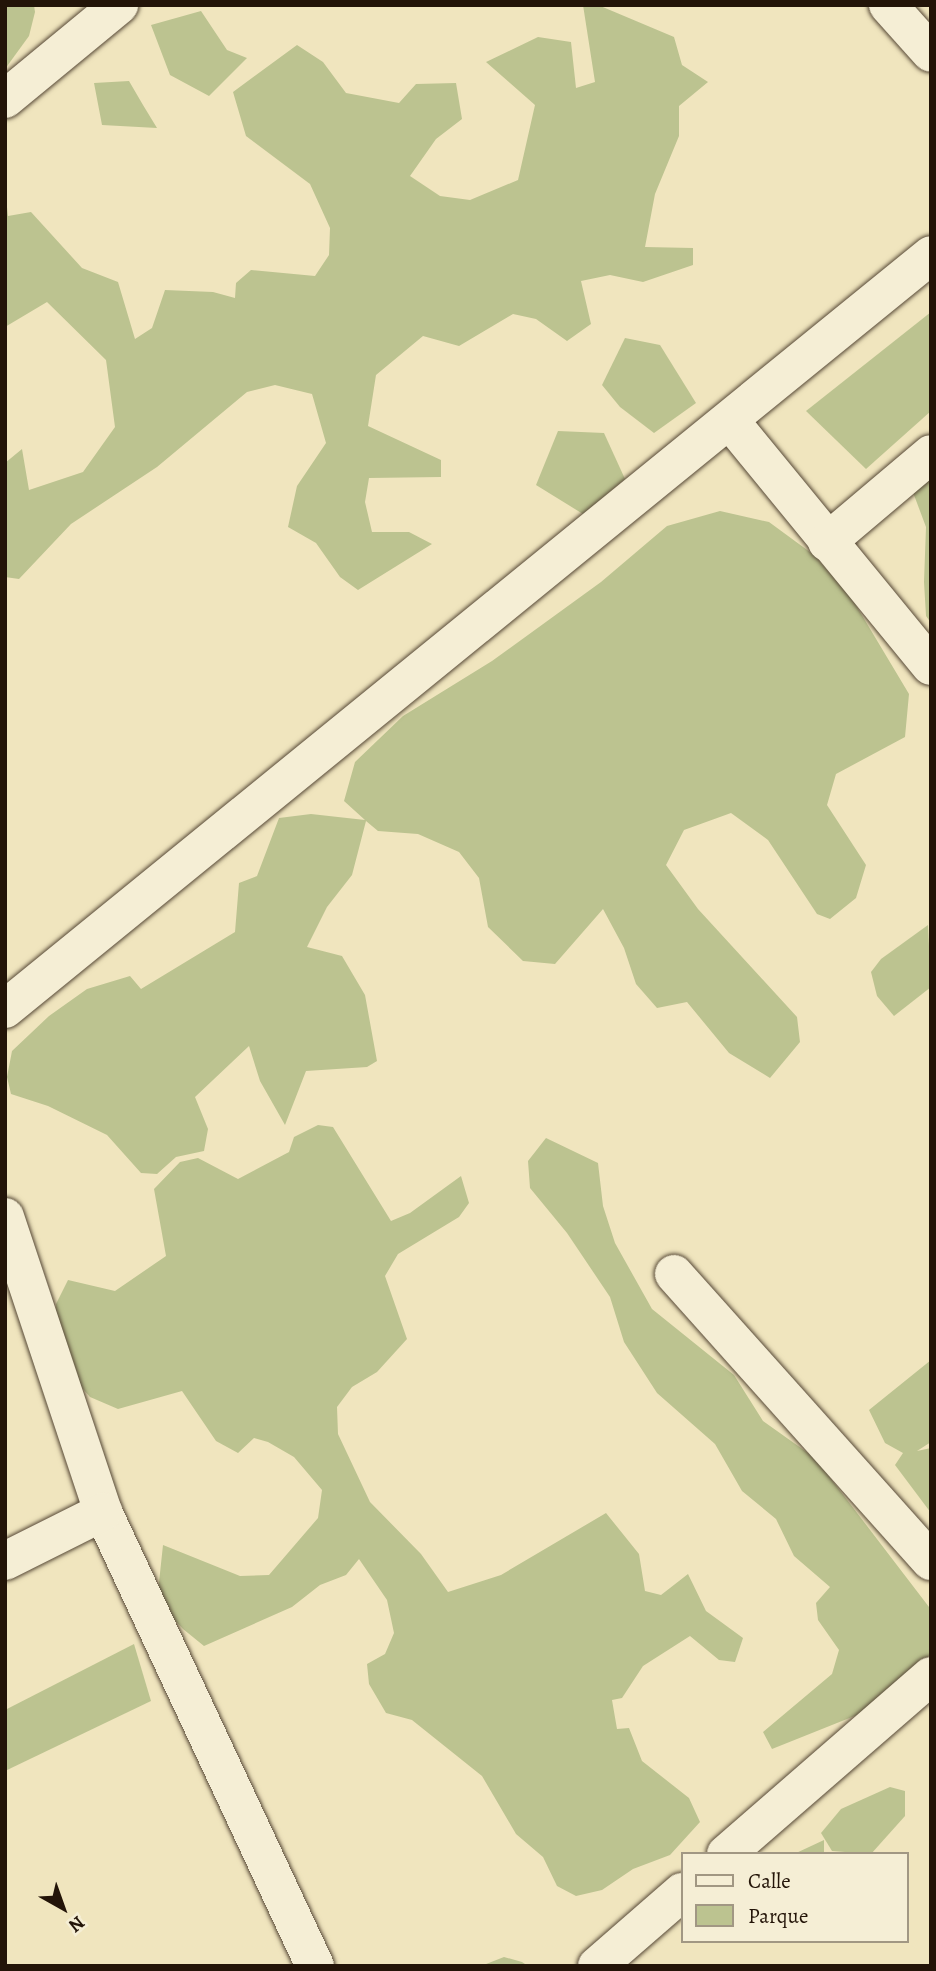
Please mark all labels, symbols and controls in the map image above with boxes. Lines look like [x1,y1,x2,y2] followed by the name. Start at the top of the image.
[680,1852,908,1943] legend
[748,1867,791,1895] text: Calle
[28,1873,98,1943] north arrow
[748,1902,808,1930] text: Parque
[63,1910,90,1938] text: N

